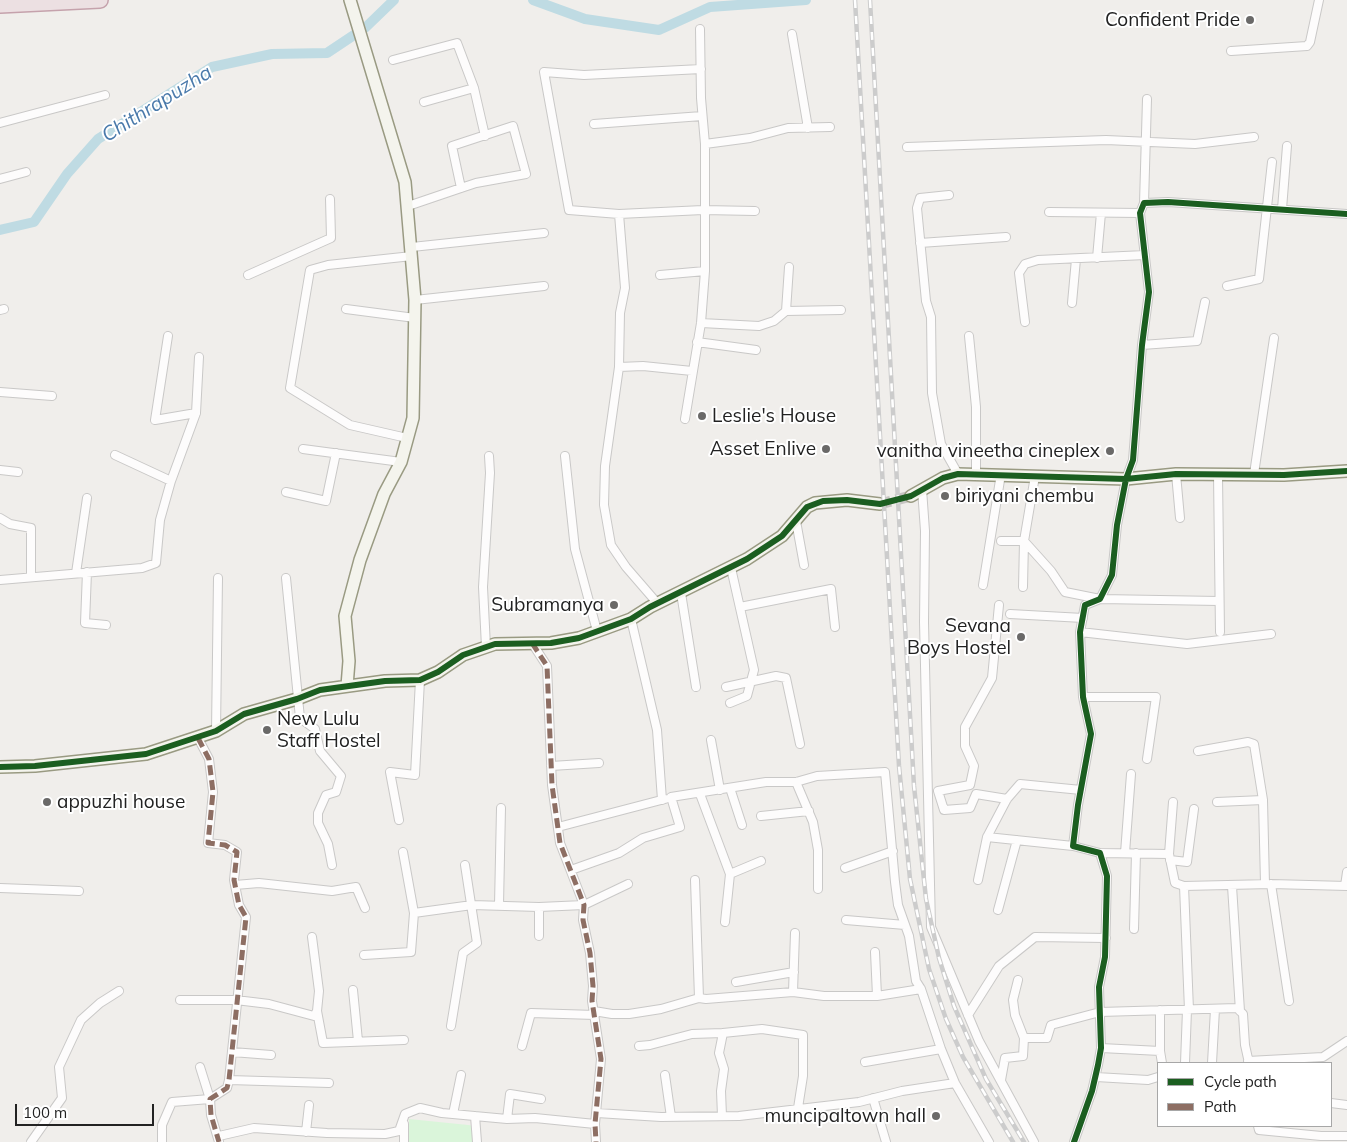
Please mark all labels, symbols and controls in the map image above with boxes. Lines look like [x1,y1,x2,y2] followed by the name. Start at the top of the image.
[1105,9,1240,31] place label: Confident Pride
[1244,14,1256,26] marker: Confident Pride
[97,61,217,147] water label: Chithrapuzha
[712,405,836,427] place label: Leslie's House
[696,410,708,422] marker: Leslie's House
[710,438,816,460] place label: Asset Enlive
[877,440,1100,462] place label: vanitha vineetha cineplex
[820,443,832,455] marker: Asset Enlive
[1104,445,1116,457] marker: vanitha vineetha cineplex
[955,485,1094,507] place label: biriyani chembu
[939,490,951,502] marker: biriyani chembu
[491,594,604,616] place label: Subramanya
[608,599,620,611] marker: Subramanya
[907,615,1011,659] place label: Sevana Boys Hostel
[1015,631,1027,643] marker: Sevana Boys Hostel
[277,708,380,752] place label: New Lulu Staff Hostel
[261,724,273,736] marker: New Lulu Staff Hostel
[57,791,185,813] place label: appuzhi house
[41,796,53,808] marker: appuzhi house
[1157,1062,1332,1127] legend
[1204,1072,1277,1091] text: Cycle path
[18,1094,156,1126] scale bar
[1204,1097,1236,1116] text: Path
[23,1103,67,1122] text: 100 m
[765,1105,926,1127] place label: muncipaltown hall
[930,1110,942,1122] marker: muncipaltown hall

